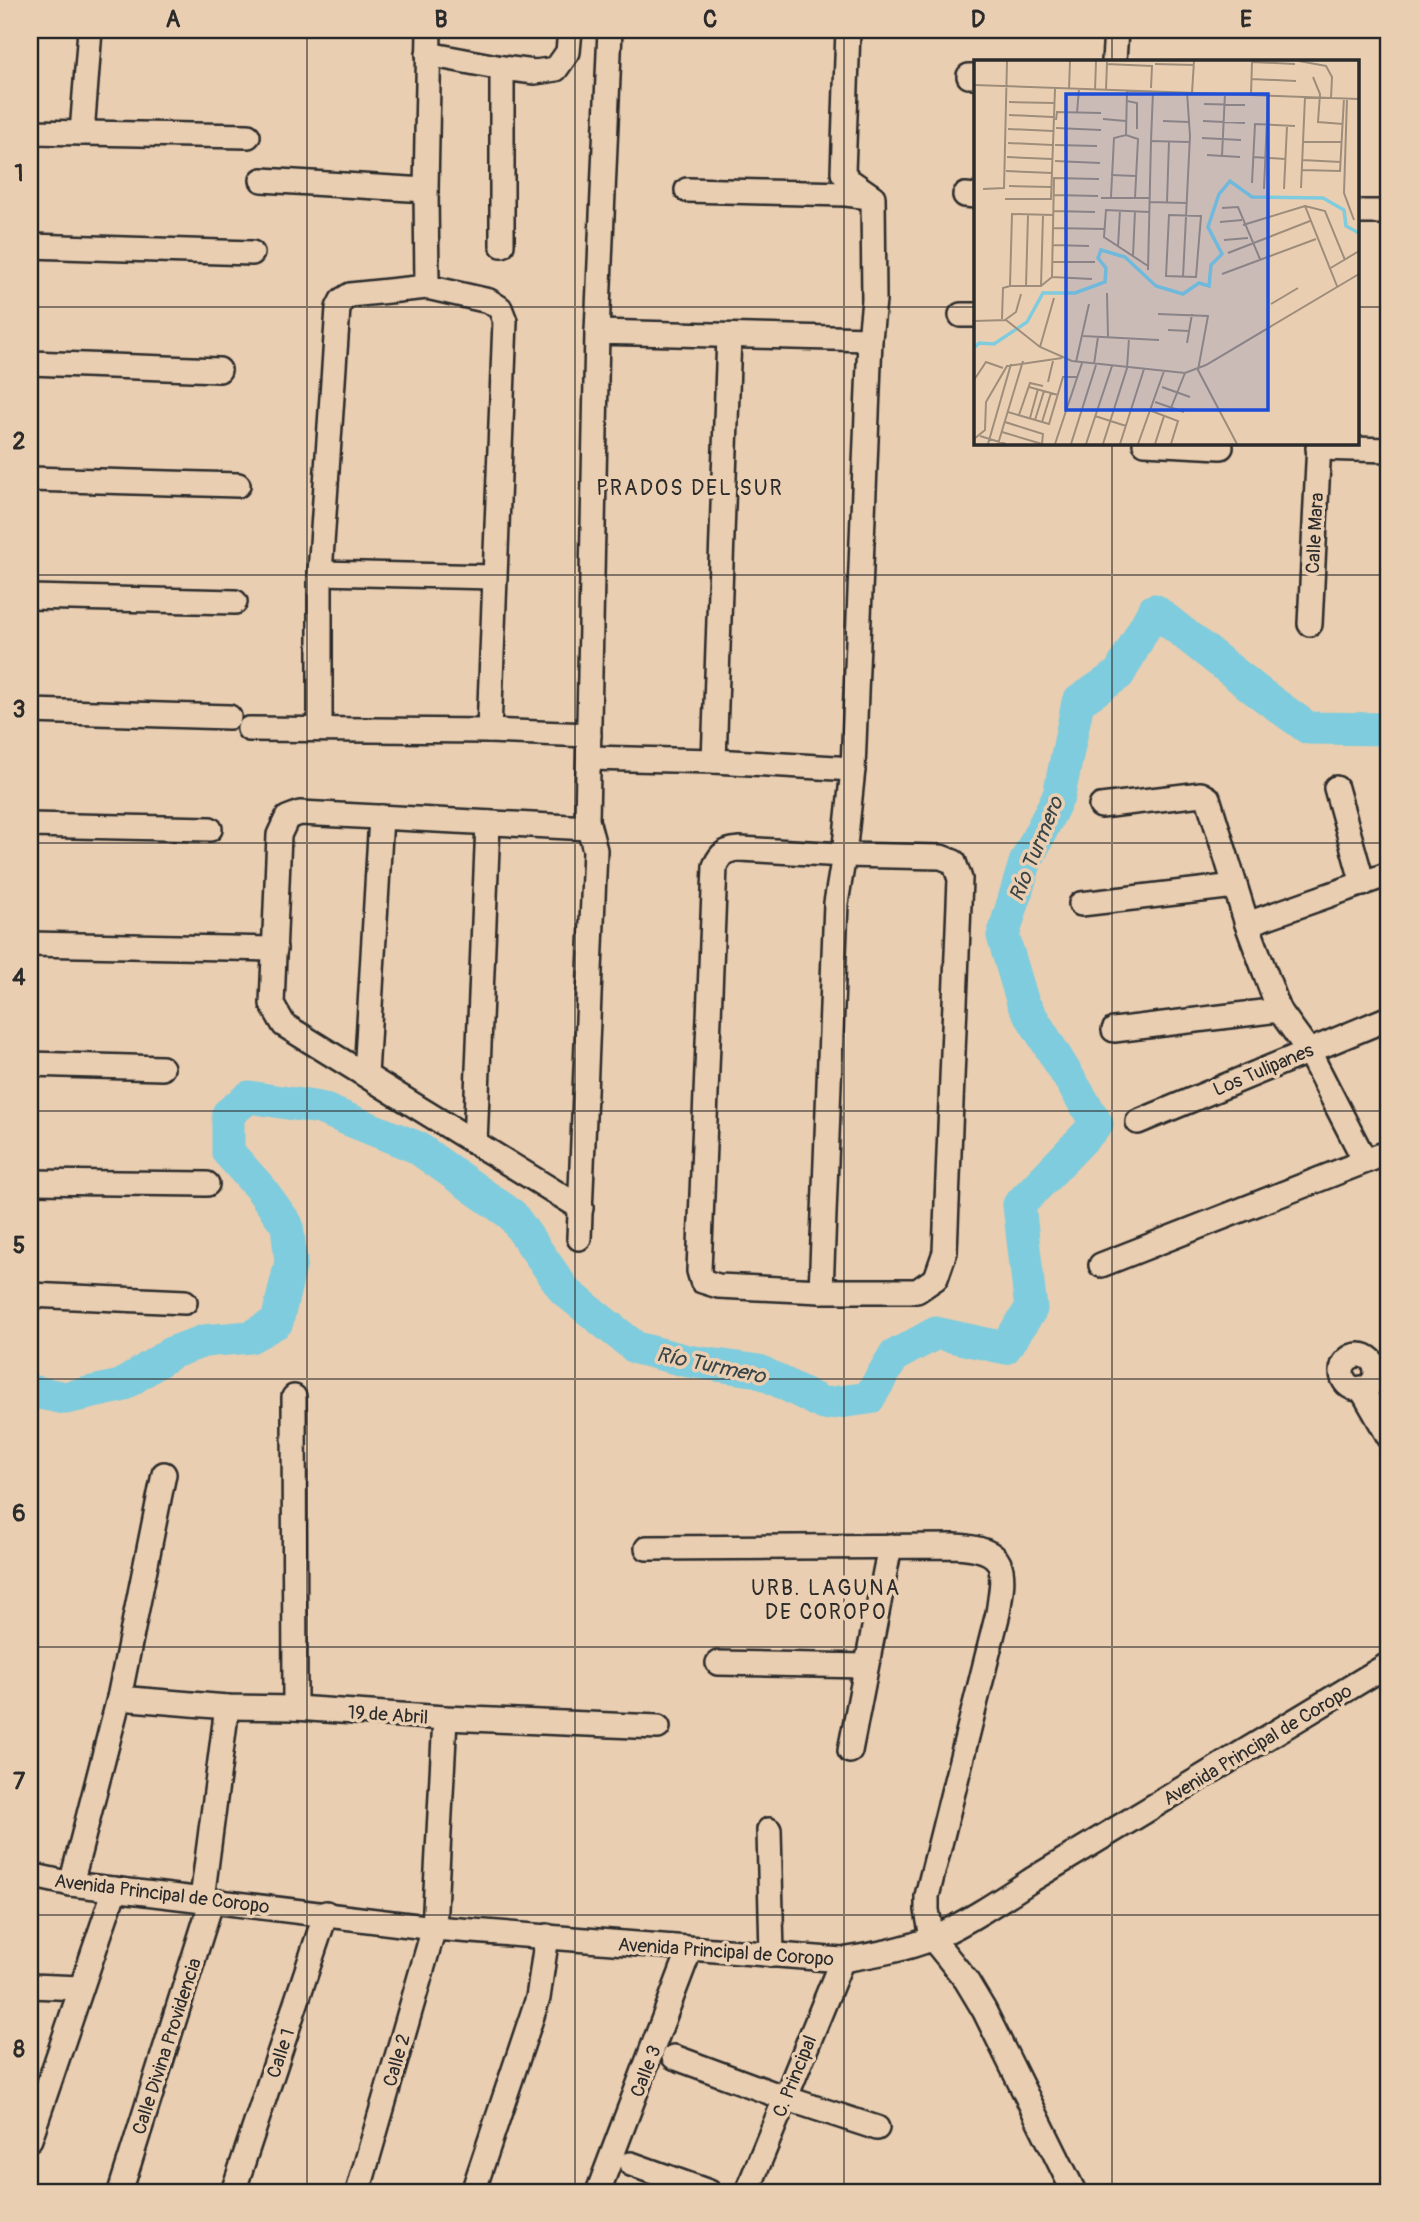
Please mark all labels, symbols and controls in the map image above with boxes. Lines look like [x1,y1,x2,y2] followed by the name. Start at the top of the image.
[166,5,181,34] text: A
[434,5,448,34] text: B
[703,5,717,34] text: C
[971,5,985,34] text: D
[1240,5,1252,34] text: E
[974,60,1360,444] inset map
[15,159,24,188] text: 1
[13,427,26,456] text: 2
[596,475,784,502] district label: PRADOS DEL SUR
[1301,492,1329,574] street label: Calle Mara
[13,695,25,724] text: 3
[1003,791,1070,905] water label: Río Turmero
[12,963,26,992] text: 4
[1210,1038,1318,1102] street label: Los Tulipanes
[13,1231,25,1260] text: 5
[654,1341,769,1391] water label: Río Turmero
[12,1499,26,1528] text: 6
[751,1575,901,1626] district label: URB. LAGUNA DE COROPO
[1159,1679,1356,1811] street label: Avenida Principal de Coropo
[347,1700,429,1730] street label: 19 de Abril
[13,1767,26,1796] text: 7
[53,1869,271,1919] street label: Avenida Principal de Coropo
[617,1932,835,1972] street label: Avenida Principal de Coropo
[127,1955,207,2138] street label: Calle Divina Providencia
[262,2026,300,2081] street label: Calle 1
[378,2031,416,2089] street label: Calle 2
[768,2032,822,2121] street label: C. Principal
[13,2035,25,2064] text: 8
[625,2042,667,2101] street label: Calle 3

